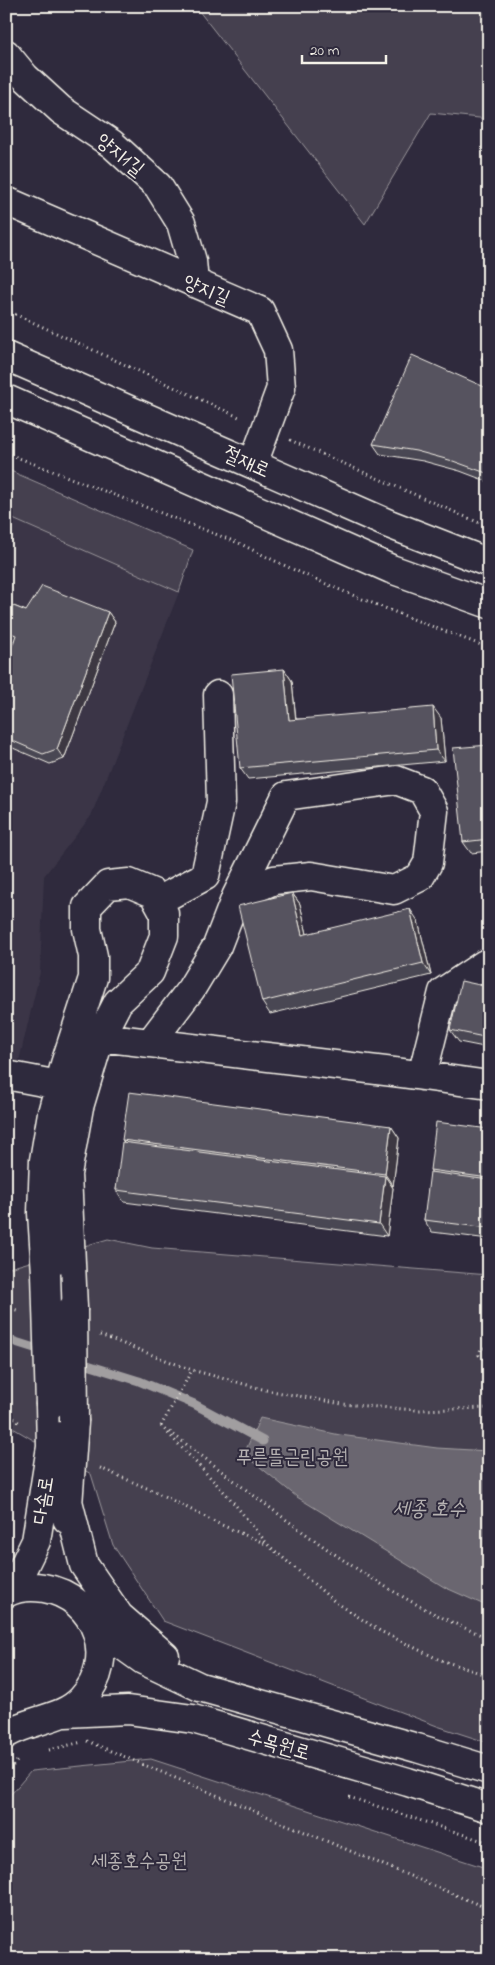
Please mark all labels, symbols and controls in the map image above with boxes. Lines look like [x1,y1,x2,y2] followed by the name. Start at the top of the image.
[302,32,386,64] scale bar
[310,40,340,62] text: 20 m
[89,127,150,184] street label: 양지1길
[178,269,234,314] street label: 양지길
[218,440,274,486] street label: 절재로
[236,1444,348,1473] park label: 푸른뜰근린공원
[26,1474,63,1527] street label: 다솜로
[393,1495,466,1525] water label: 세종 호수
[243,1724,313,1769] street label: 수목원로
[91,1848,187,1877] park label: 세종호수공원

